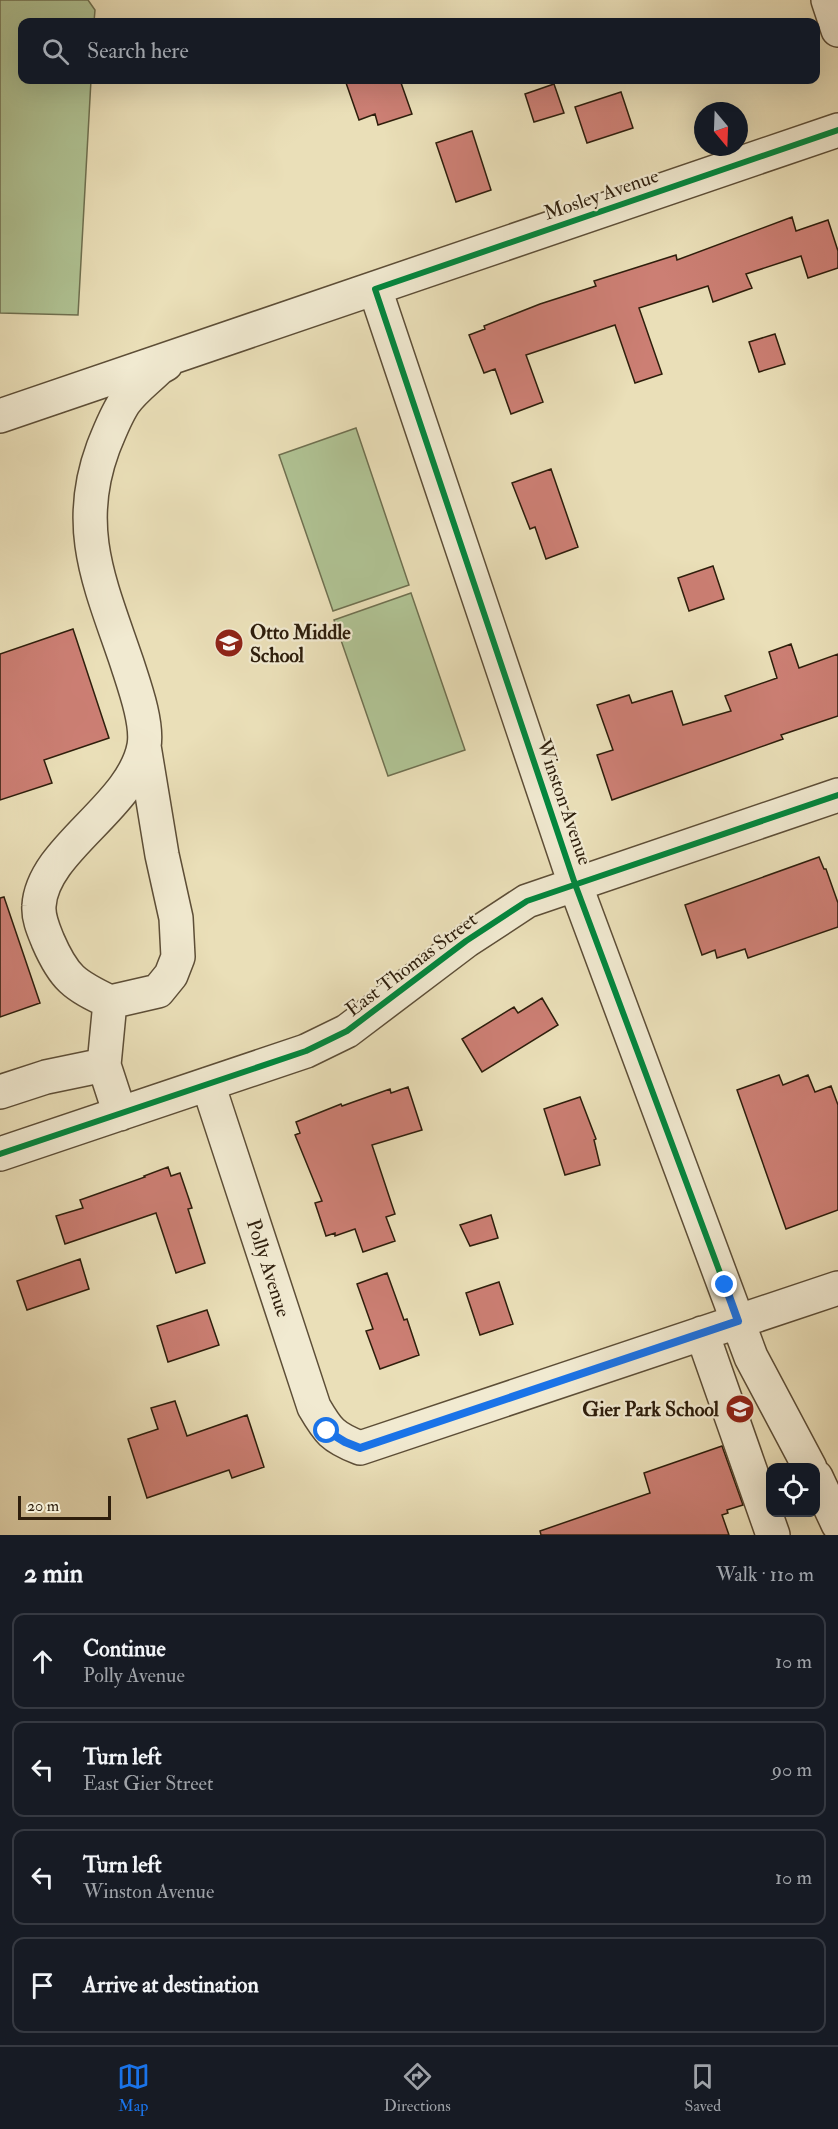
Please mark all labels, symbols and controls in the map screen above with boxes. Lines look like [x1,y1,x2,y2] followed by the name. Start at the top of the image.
[18,18,820,84] search box
[39,35,72,68] icon: search
[87,37,189,65] text: Search here
[694,102,748,156] north arrow
[540,163,662,226] street label: Mosley Avenue
[250,620,351,668] place label: Otto Middle School
[213,627,245,659] school or university icon: Otto Middle School
[531,735,598,868] street label: Winston Avenue
[341,907,482,1022] street label: East Thomas Street
[241,1216,296,1320] street label: Polly Avenue
[711,1271,737,1297] route end
[724,1393,756,1425] school or university icon: Gier Park School
[582,1397,720,1422] place label: Gier Park School
[313,1417,339,1443] route start
[766,1463,820,1517] map controls
[766,1463,820,1517] button: locate
[18,1493,111,1520] scale bar
[27,1496,59,1516] text: 20 m
[24,1558,83,1590] text: 2 min
[716,1562,814,1587] text: Walk · 110 m
[83,1635,166,1663] text: Continue
[26,1645,59,1678] icon: ahead
[775,1649,812,1674] text: 10 m
[83,1663,185,1688] text: Polly Avenue
[83,1743,162,1771] text: Turn left
[26,1753,59,1786] icon: left
[772,1757,812,1782] text: 90 m
[83,1771,213,1796] text: East Gier Street
[83,1851,162,1879] text: Turn left
[26,1861,59,1894] icon: left
[775,1865,812,1890] text: 10 m
[83,1879,214,1904] text: Winston Avenue
[26,1969,59,2002] icon: arrive
[83,1971,259,1999] text: Arrive at destination
[117,2060,150,2116] tab: Map
[384,2060,451,2116] tab: Directions
[685,2060,721,2116] tab: Saved

